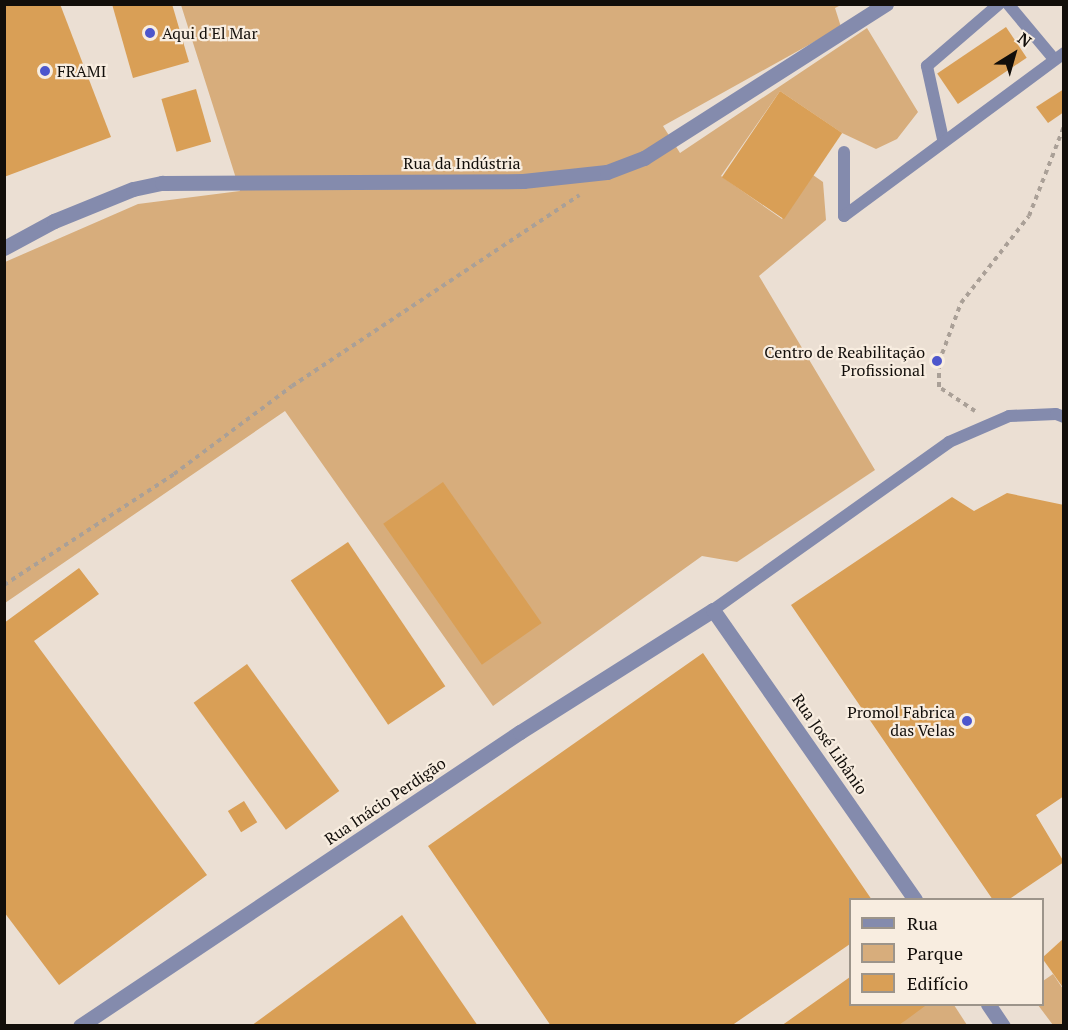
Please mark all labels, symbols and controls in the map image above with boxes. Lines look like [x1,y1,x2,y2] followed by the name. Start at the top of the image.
[162,23,258,43] place label: Aqui d'El Mar
[984,24,1044,84] north arrow
[143,26,157,40] marker: Aqui d'El Mar
[1013,27,1036,52] text: N
[57,61,106,81] place label: FRAMI
[38,64,52,78] marker: FRAMI
[403,153,521,173] street label: Rua da Indústria
[764,342,925,380] place label: Centro de Reabilitação Profissional
[930,354,944,368] marker: Centro de Reabilitação Profissional
[788,690,872,798] street label: Rua José Libânio
[847,702,955,740] place label: Promol Fabrica das Velas
[960,714,974,728] marker: Promol Fabrica das Velas
[321,753,449,849] street label: Rua Inácio Perdigão
[849,898,1044,1006] legend
[907,911,938,935] text: Rua
[907,941,963,965] text: Parque
[907,971,968,995] text: Edifício

